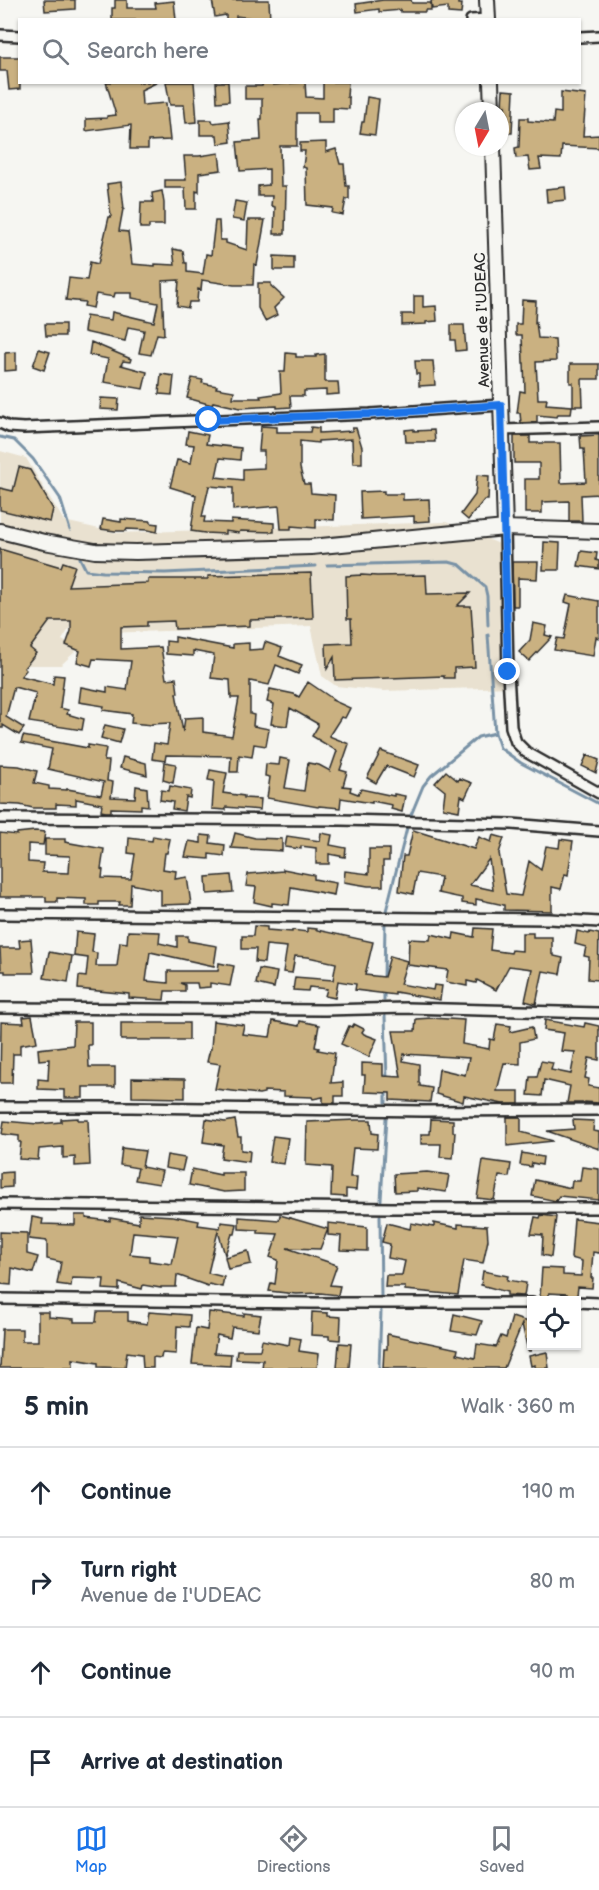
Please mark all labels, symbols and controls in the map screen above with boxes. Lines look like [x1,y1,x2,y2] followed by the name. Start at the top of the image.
[18,18,581,84] search box
[39,35,72,68] icon: search
[87,38,209,65] text: Search here
[455,102,509,156] north arrow
[471,252,494,388] street label: Avenue de I'UDEAC
[195,406,221,432] route start
[494,658,520,684] route end
[527,1296,581,1350] map controls
[527,1296,581,1350] button: locate
[24,1392,89,1423] text: 5 min
[461,1395,575,1419] text: Walk · 360 m
[24,1476,57,1509] icon: ahead
[81,1479,171,1506] text: Continue
[522,1480,575,1504] text: 190 m
[81,1557,177,1584] text: Turn right
[24,1566,57,1599] icon: right
[530,1570,575,1594] text: 80 m
[81,1584,261,1608] text: Avenue de I'UDEAC
[24,1656,57,1689] icon: ahead
[81,1659,171,1686] text: Continue
[530,1660,575,1684] text: 90 m
[24,1746,57,1779] icon: arrive
[81,1749,283,1776] text: Arrive at destination
[75,1822,108,1877] tab: Map
[257,1822,330,1877] tab: Directions
[479,1822,524,1877] tab: Saved

